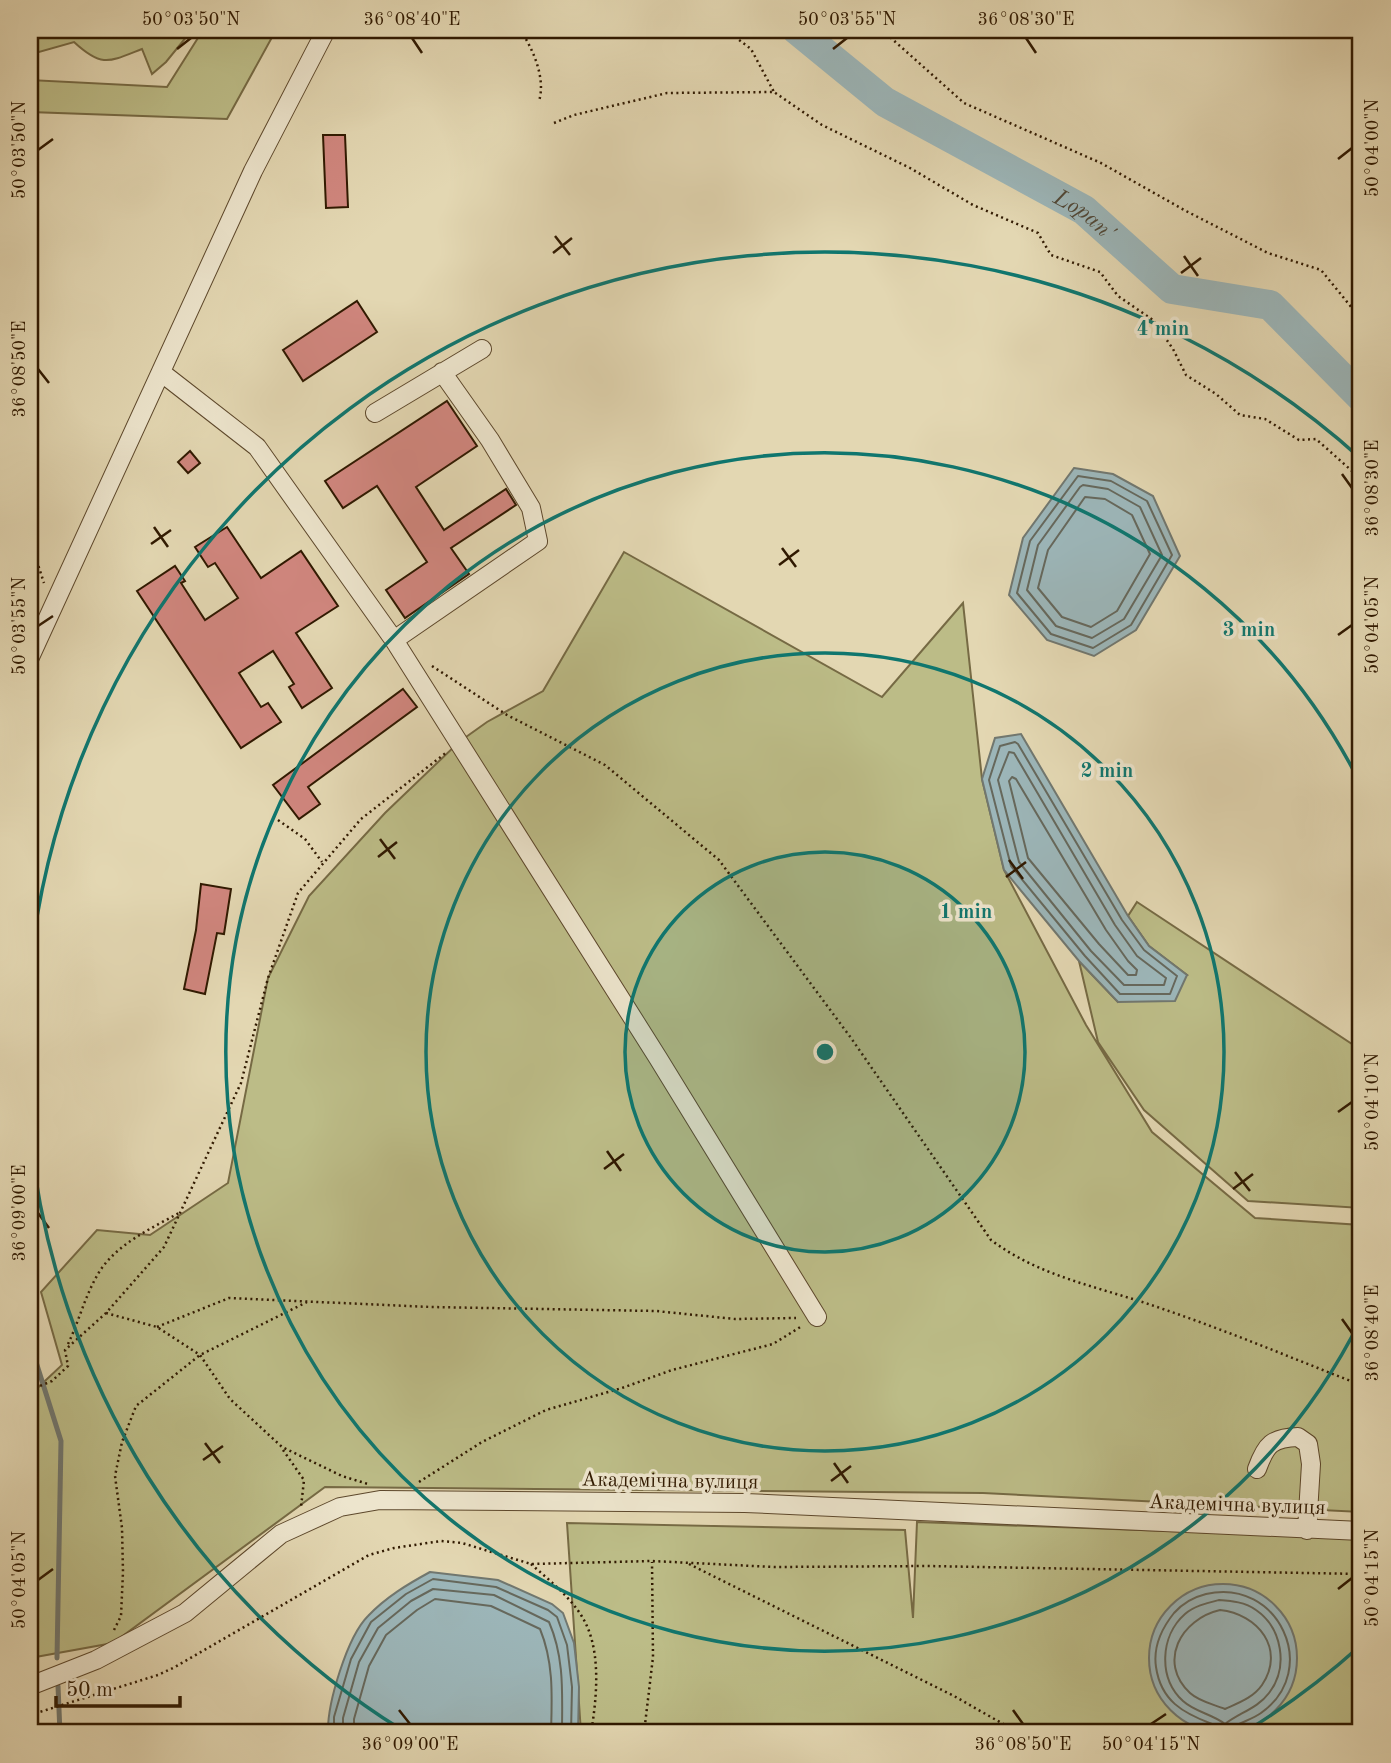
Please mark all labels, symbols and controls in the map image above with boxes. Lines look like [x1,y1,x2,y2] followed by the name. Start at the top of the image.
[142,11,240,29] text: 50°03'50"N
[364,11,460,29] text: 36°08'40"E
[798,11,896,29] text: 50°03'55"N
[978,11,1074,29] text: 36°08'30"E
[1364,99,1382,197] text: 50°04'00"N
[11,101,29,199] text: 50°03'50"N
[1049,185,1120,246] water label: Lopan'
[1137,319,1189,340] text: 4 min
[11,321,29,417] text: 36°08'50"E
[1364,440,1382,536] text: 36°08'30"E
[1364,576,1382,674] text: 50°04'05"N
[11,577,29,675] text: 50°03'55"N
[1223,620,1275,641] text: 3 min
[1081,761,1133,782] text: 2 min
[940,902,992,923] text: 1 min
[813,1040,837,1064] centre of rings
[1364,1053,1382,1151] text: 50°04'10"N
[11,1165,29,1261] text: 36°09'00"E
[1364,1285,1382,1381] text: 36°08'40"E
[581,1469,759,1494] street label: Академічна вулиця
[1148,1492,1326,1519] street label: Академічна вулиця
[1364,1529,1382,1627] text: 50°04'15"N
[11,1531,29,1629] text: 50°04'05"N
[56,1665,180,1709] scale bar
[66,1680,113,1701] text: 50 m
[362,1736,458,1754] text: 36°09'00"E
[975,1736,1071,1754] text: 36°08'50"E
[1102,1736,1200,1754] text: 50°04'15"N

